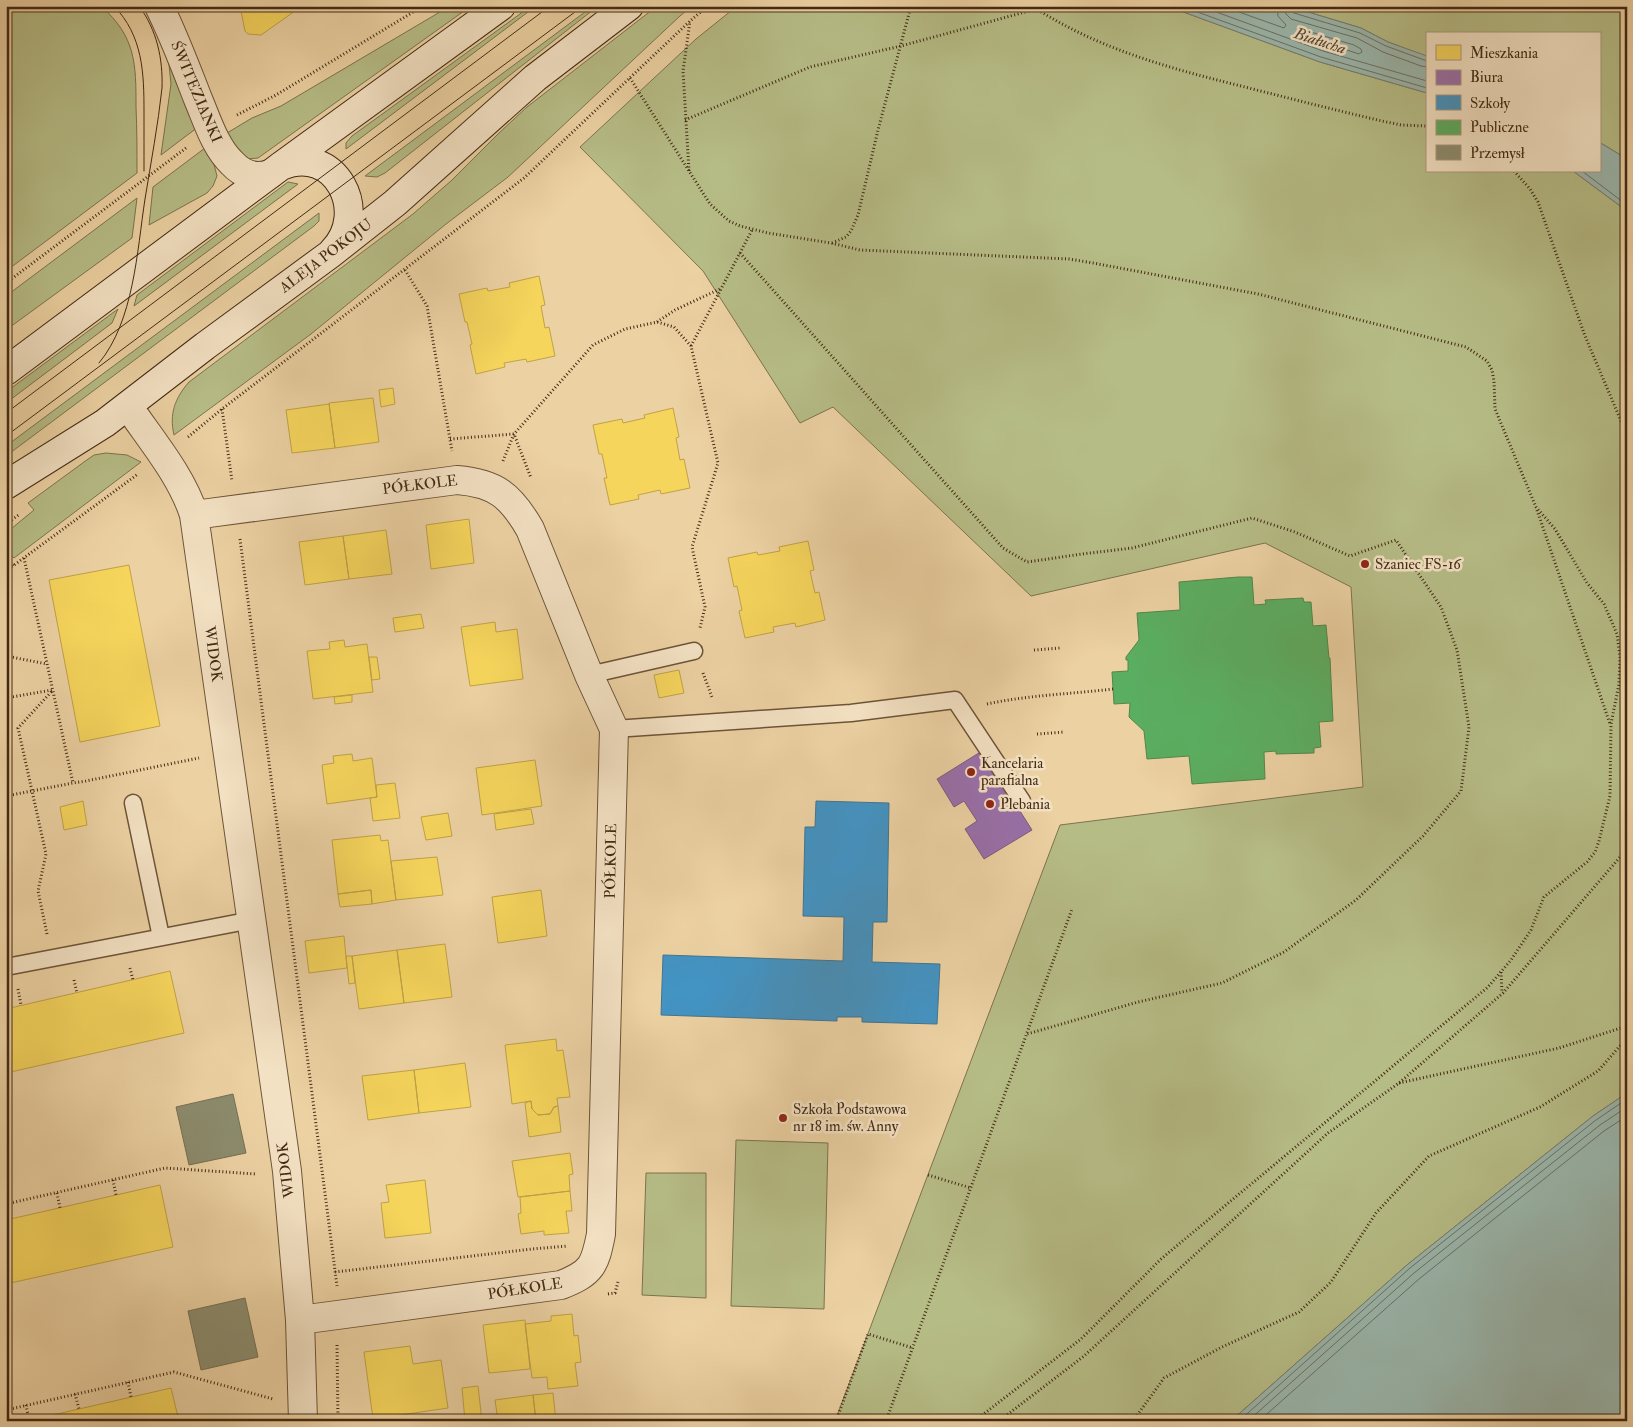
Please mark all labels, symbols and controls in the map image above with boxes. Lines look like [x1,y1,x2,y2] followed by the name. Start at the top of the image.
[1291,23,1348,59] water label: Białucha
[1426,32,1600,172] legend
[166,38,227,146] street label: ŚWITEZIANKI
[1470,44,1539,63] text: Mieszkania
[1470,68,1504,87] text: Biura
[1470,94,1510,113] text: Szkoły
[1470,118,1529,137] text: Publiczne
[1470,144,1525,163] text: Przemysł
[275,215,377,299] street label: ALEJA POKOJU
[381,469,459,499] street label: PÓŁKOLE
[1375,555,1462,574] place label: Szaniec FS-16
[1359,558,1371,570] marker: Szaniec FS-16
[200,624,226,684] street label: WIDOK
[980,754,1044,791] place label: Kancelaria parafialna
[965,766,977,778] marker: Kancelaria parafialna
[1000,795,1051,814] place label: Plebania
[984,798,996,810] marker: Plebania
[599,823,621,899] street label: PÓŁKOLE
[793,1100,907,1136] place label: Szkoła Podstawowa nr 18 im. św. Anny
[777,1112,789,1124] marker: Szkoła Podstawowa nr 18 im. św. Anny
[273,1140,299,1200] street label: WIDOK
[486,1272,564,1304] street label: PÓŁKOLE

